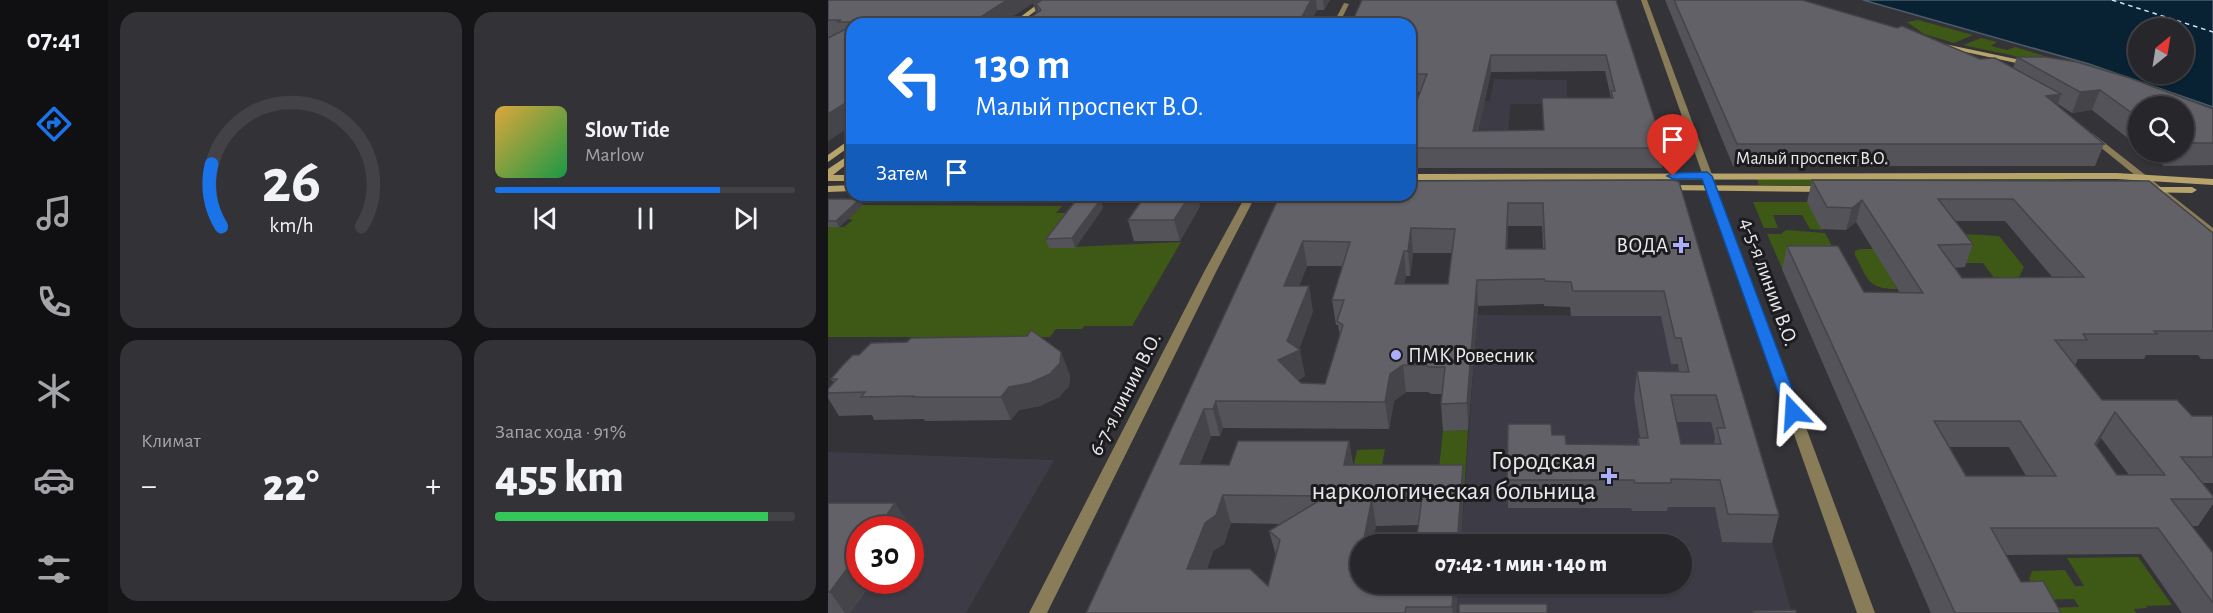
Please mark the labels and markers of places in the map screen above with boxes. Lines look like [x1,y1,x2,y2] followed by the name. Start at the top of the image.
[1647,114,1698,176] pin
[1616,235,1668,256] place label: ВОДА
[1672,236,1690,254] marker: ВОДА
[1408,345,1535,366] place label: ПМК Ровесник
[1389,348,1403,362] marker: ПМК Ровесник
[1311,448,1596,504] place label: Городская наркологическая больница
[1600,467,1618,485] marker: Городская наркологическая больница

